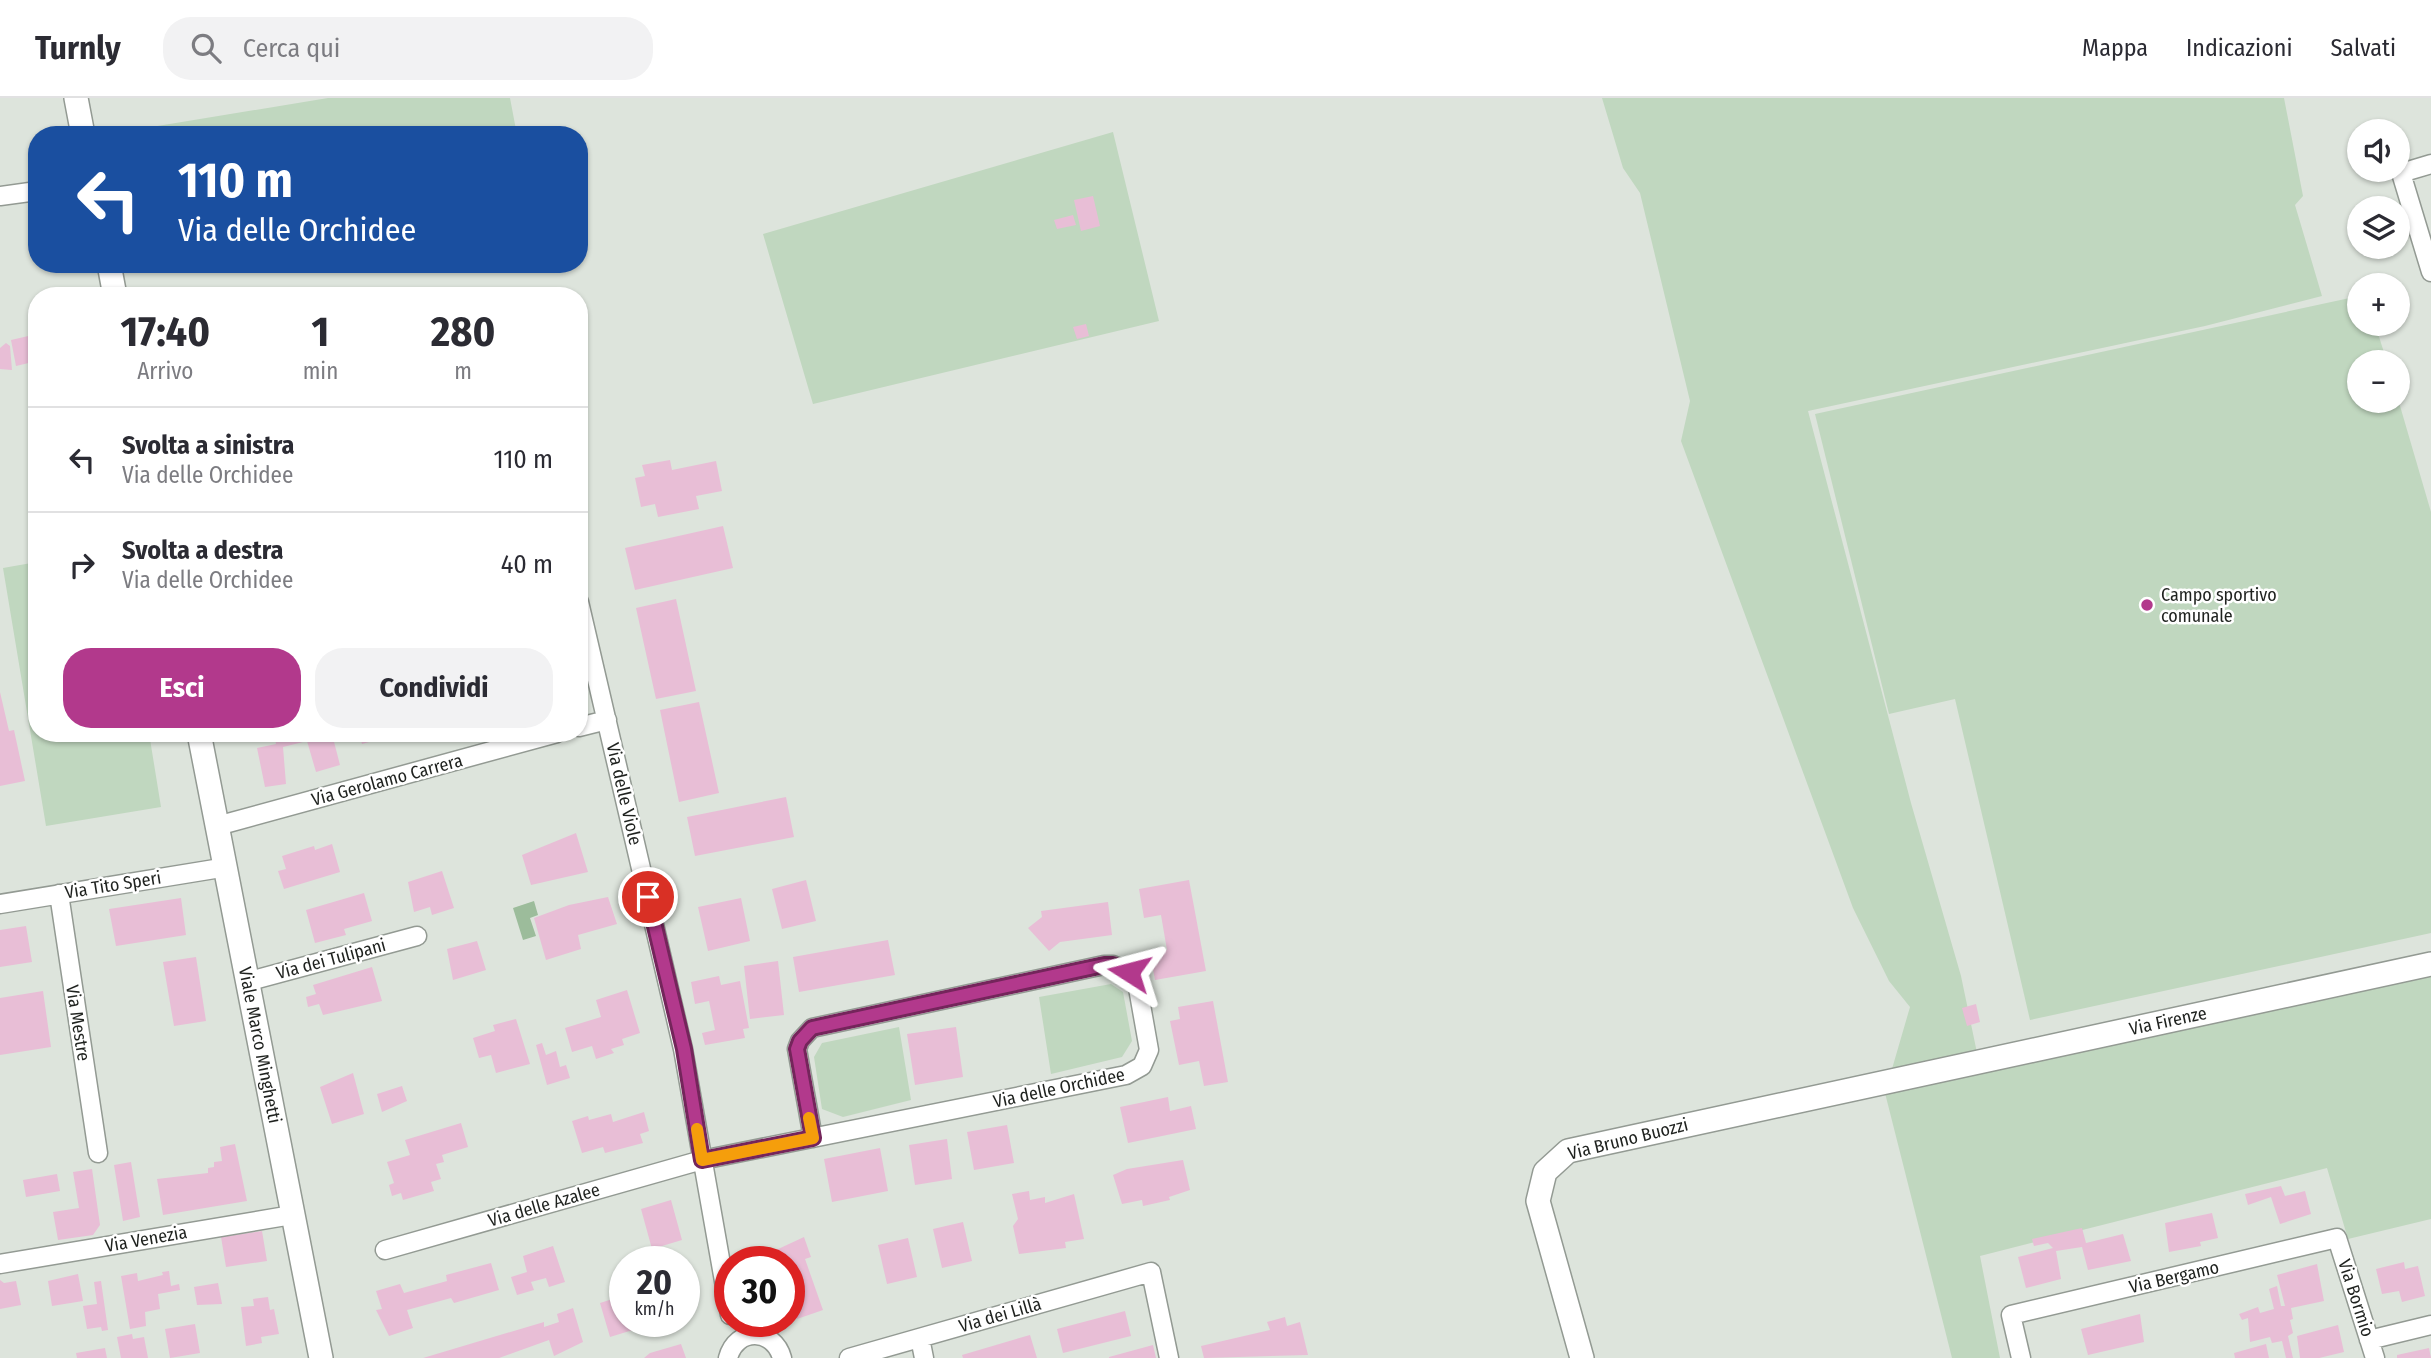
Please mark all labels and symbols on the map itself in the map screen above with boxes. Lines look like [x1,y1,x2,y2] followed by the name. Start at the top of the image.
[2161,584,2277,627] place label: Campo sportivo comunale
[2139,597,2155,613] marker: Campo sportivo comunale
[602,741,647,848] street label: Via delle Viole
[309,749,465,811] street label: Via Gerolamo Carrera
[63,867,163,903] street label: Via Tito Speri
[618,867,678,927] pin
[274,934,388,984] street label: Via dei Tulipani
[1092,935,1166,1009] position arrow
[234,965,286,1125] street label: Viale Marco Minghetti
[61,983,95,1063] street label: Via Mestre
[2127,1002,2209,1040] street label: Via Firenze
[991,1063,1127,1113] street label: Via delle Orchidee
[1566,1113,1690,1165] street label: Via Bruno Buozzi
[486,1179,603,1231] street label: Via delle Azalee
[103,1221,189,1257] street label: Via Venezia
[714,1246,805,1337] speed limit sign: 30
[2127,1256,2221,1298] street label: Via Bergamo
[2333,1256,2379,1340] street label: Via Bormio
[956,1293,1044,1337] street label: Via dei Lillà

